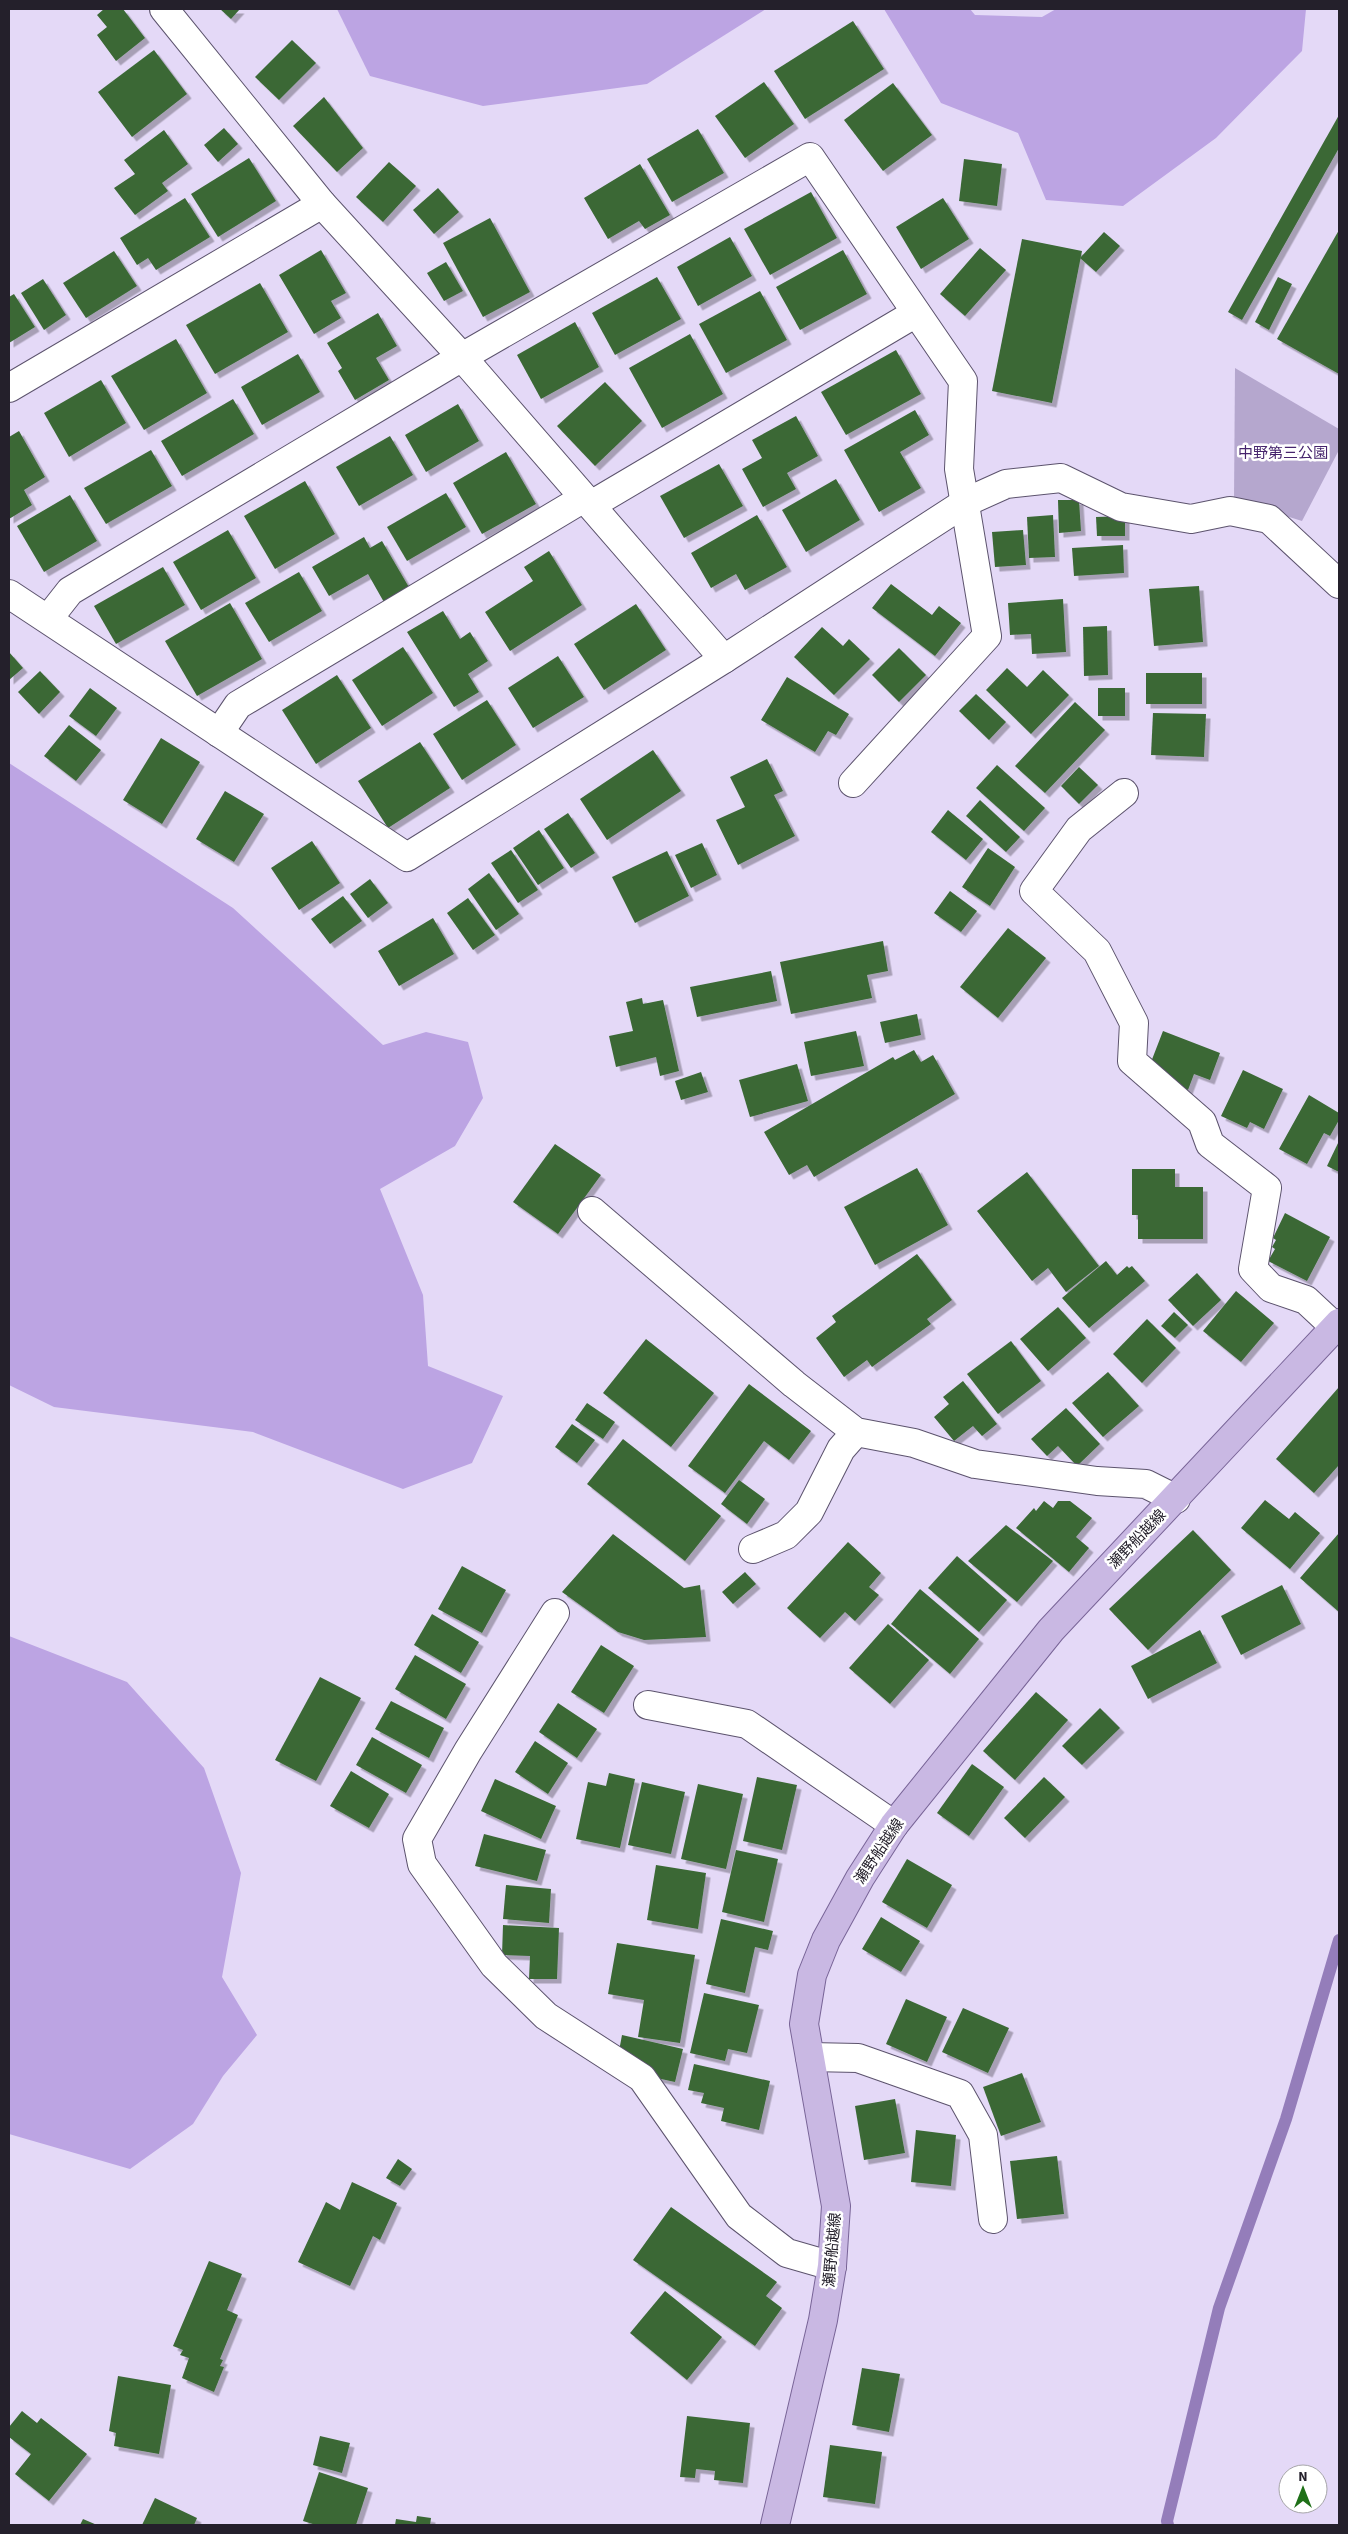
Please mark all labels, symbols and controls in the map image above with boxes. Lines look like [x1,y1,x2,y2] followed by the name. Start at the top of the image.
[1238,443,1328,464] park label: 中野第三公園
[1104,1505,1171,1574] street label: 瀬野船越線
[850,1814,909,1888] street label: 瀬野船越線
[819,2212,846,2288] street label: 瀬野船越線
[1278,2464,1328,2514] north arrow
[1298,2467,1308,2487] text: N

